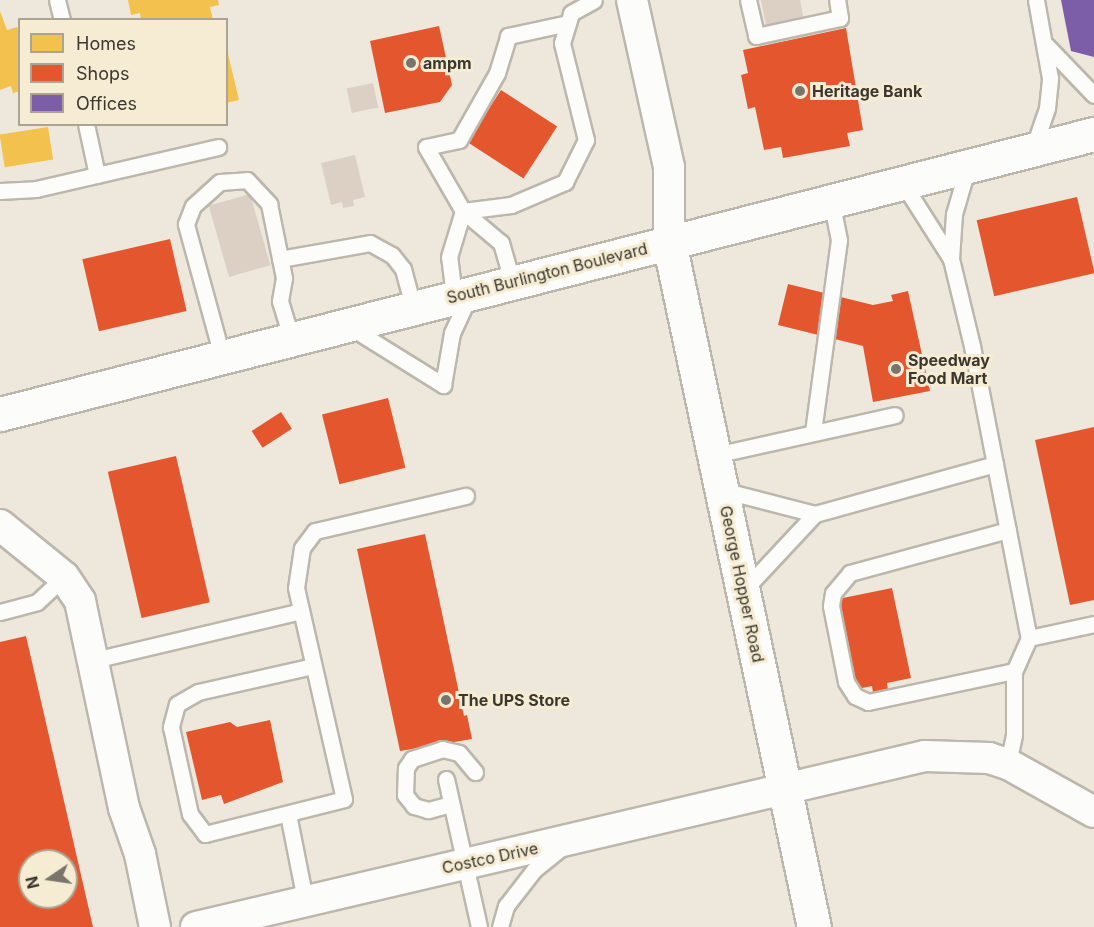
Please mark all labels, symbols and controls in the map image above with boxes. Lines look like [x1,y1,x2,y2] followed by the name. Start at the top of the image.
[18,18,228,126] legend
[76,33,136,54] text: Homes
[423,53,472,73] place label: ampm
[404,56,418,70] marker: ampm
[76,63,130,84] text: Shops
[812,81,922,101] place label: Heritage Bank
[793,84,807,98] marker: Heritage Bank
[76,93,137,114] text: Offices
[445,239,649,307] street label: South Burlington Boulevard
[908,350,990,388] place label: Speedway Food Mart
[889,362,903,376] marker: Speedway Food Mart
[716,504,768,664] street label: George Hopper Road
[458,690,570,710] place label: The UPS Store
[439,693,453,707] marker: The UPS Store
[440,838,540,878] street label: Costco Drive
[18,849,78,909] north arrow
[21,874,44,891] text: N

